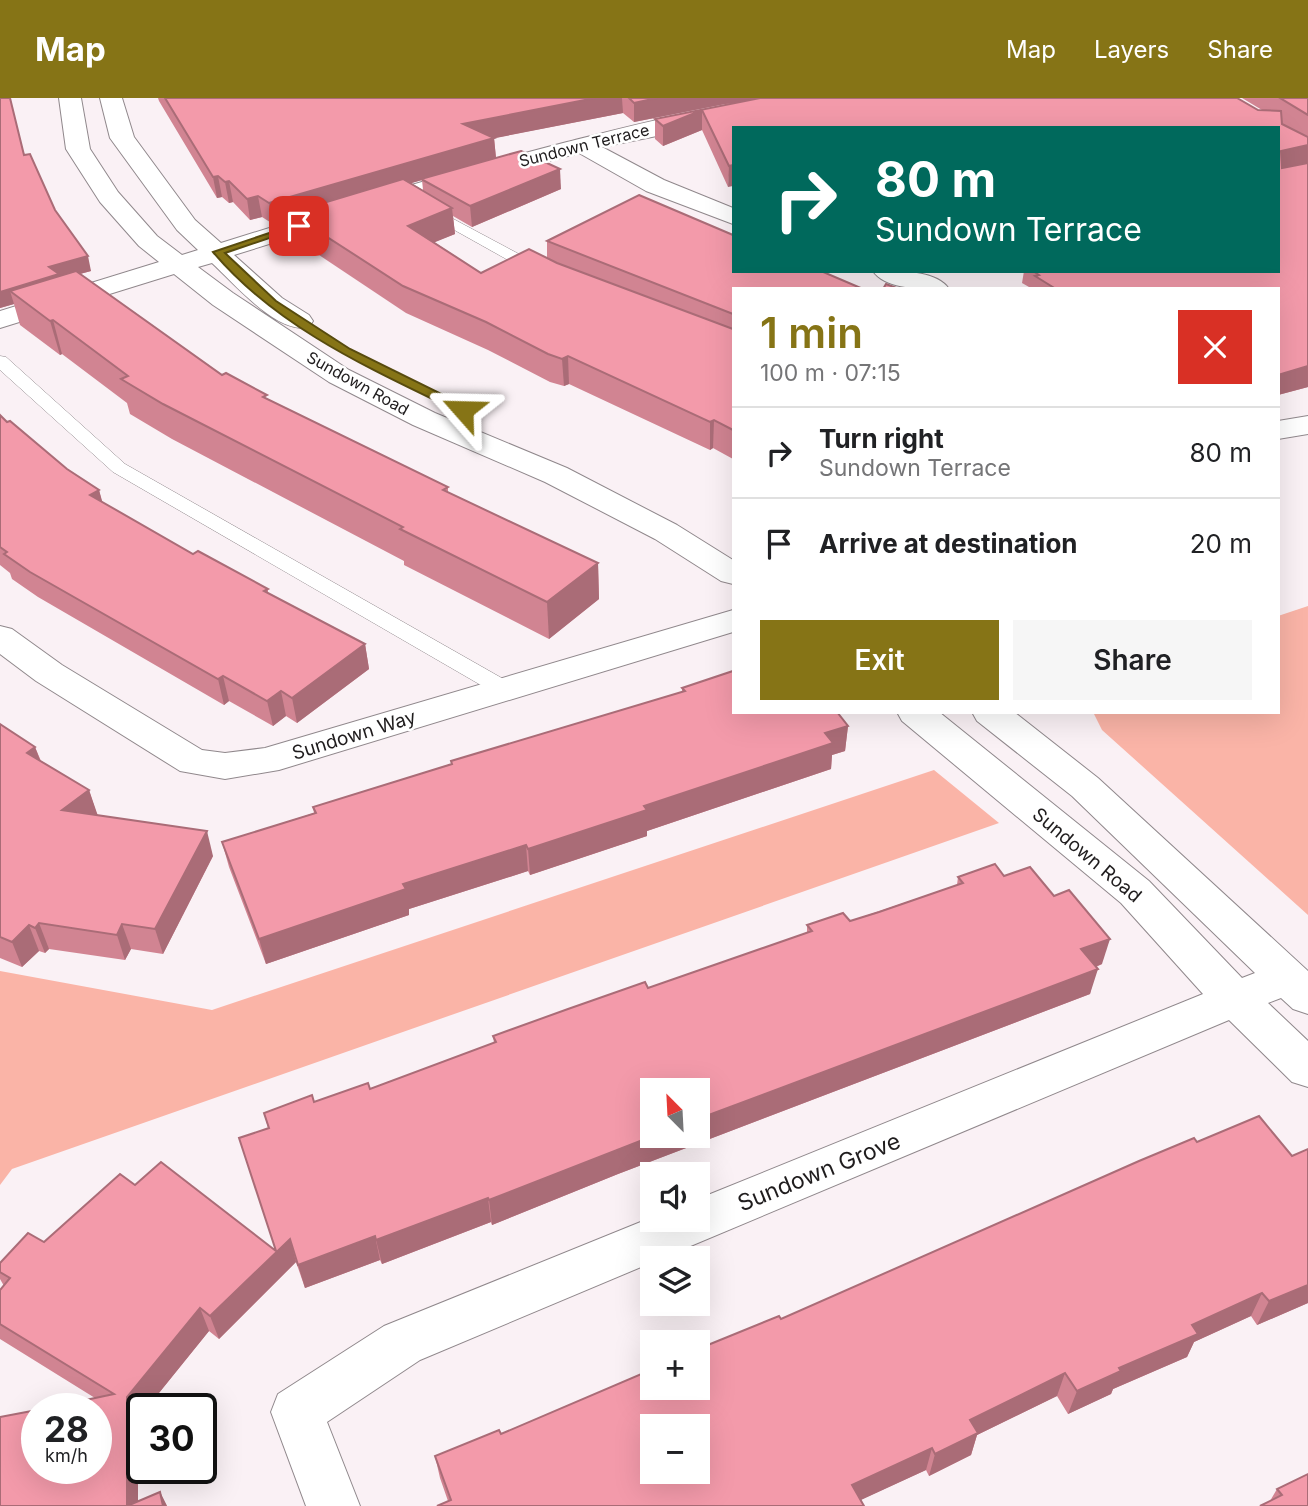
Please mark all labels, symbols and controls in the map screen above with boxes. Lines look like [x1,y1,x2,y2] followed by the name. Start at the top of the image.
[35,29,106,69] text: Map
[1006,35,1056,64] text: Map
[1094,35,1169,64] text: Layers
[1207,35,1273,64] text: Share
[517,119,651,171] street label: Sundown Terrace
[875,150,996,209] text: 80 m
[760,154,851,245] icon: right
[269,196,329,256] pin
[280,207,318,245] icon: arrive
[875,210,1142,249] text: Sundown Terrace
[760,307,863,358] text: 1 min
[1178,310,1252,384] button: close
[303,347,413,419] street label: Sundown Road
[760,359,901,387] text: 100 m · 07:15
[426,373,500,447] position arrow
[819,423,944,454] text: Turn right
[760,434,798,472] icon: right
[1189,437,1252,468] text: 80 m
[819,454,1011,482] text: Sundown Terrace
[760,525,798,563] icon: arrive
[819,528,1078,559] text: Arrive at destination
[1190,528,1252,559] text: 20 m
[760,620,999,700] button: Exit
[1013,620,1252,700] button: Share
[289,705,419,765] street label: Sundown Way
[1028,803,1146,907] street label: Sundown Road
[640,1078,710,1148] north arrow
[640,1078,710,1484] map controls
[734,1127,904,1217] street label: Sundown Grove
[640,1162,710,1232] button: sound
[640,1246,710,1316] button: layers
[640,1330,710,1400] button: +
[126,1393,217,1484] speed limit sign: 30
[44,1408,89,1450] text: 28
[640,1414,710,1484] button: −
[45,1445,88,1466] text: km/h

